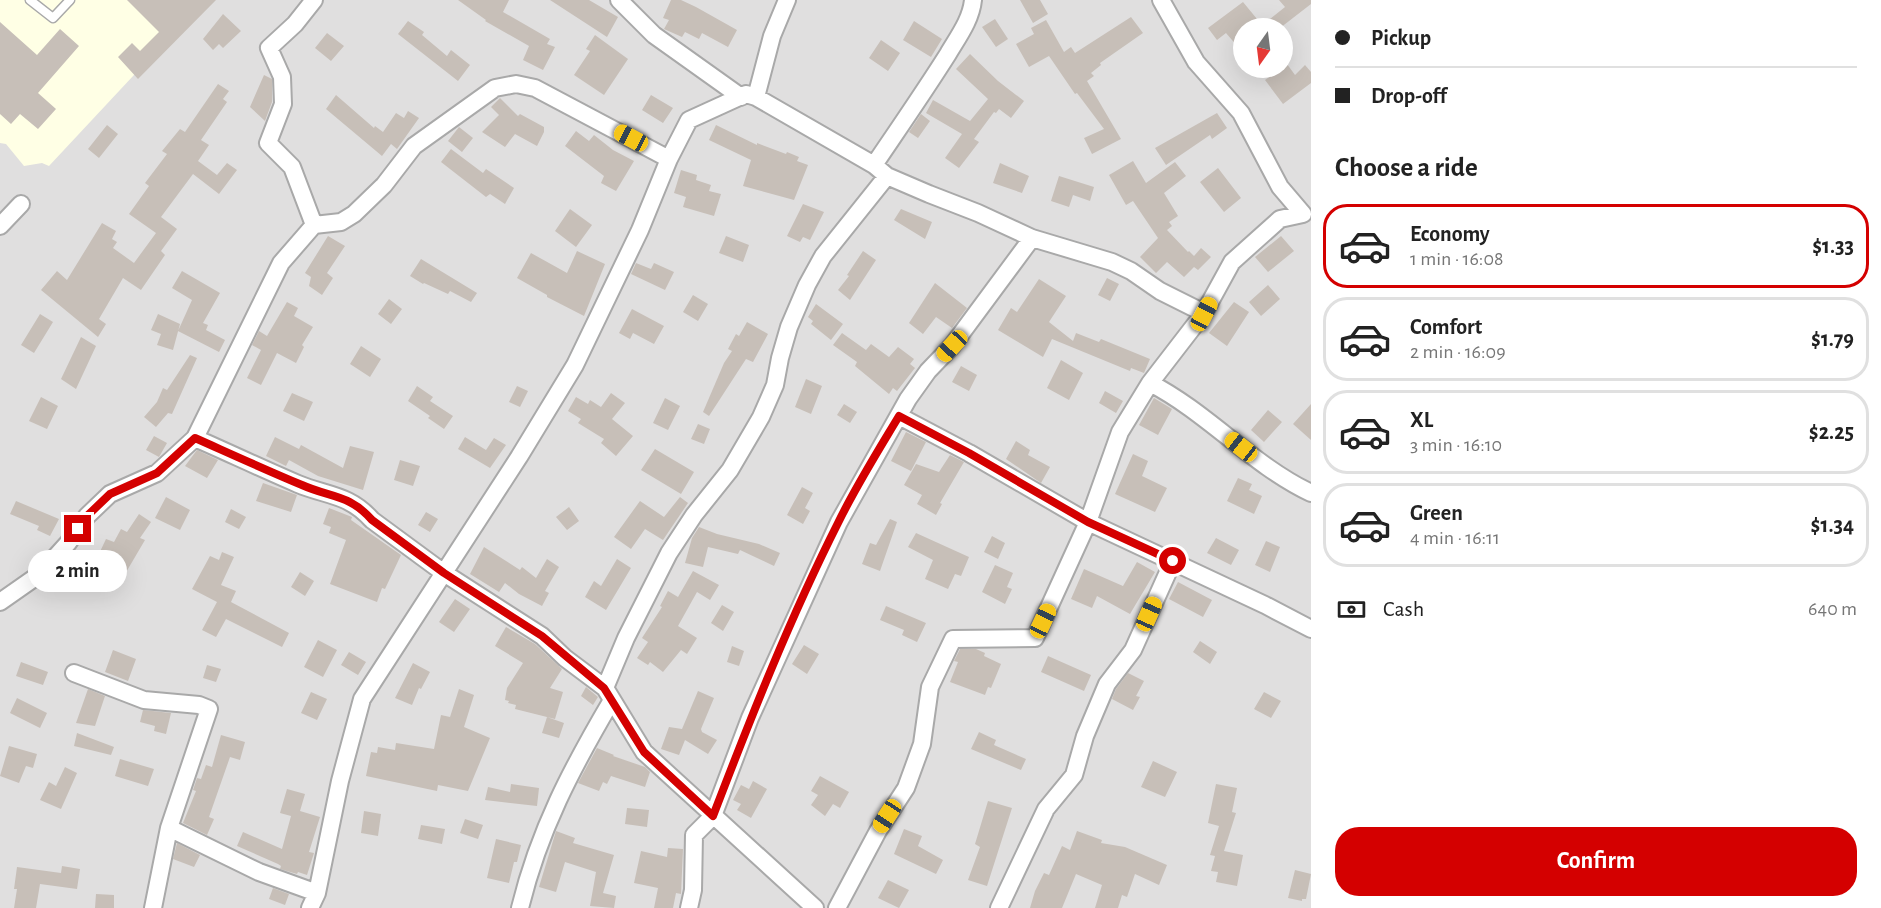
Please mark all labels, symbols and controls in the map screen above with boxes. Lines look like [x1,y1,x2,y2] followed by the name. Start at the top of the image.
[1233,18,1293,78] north arrow
[1233,18,1293,78] map controls
[1371,27,1431,49] text: Pickup
[1371,85,1447,107] text: Drop-off
[611,122,651,154] car
[1335,154,1478,181] text: Choose a ride
[1338,219,1392,273] icon: car
[1410,223,1490,245] text: Economy
[1812,235,1854,257] text: $1.33
[1410,249,1503,269] text: 1 min · 16:08
[1188,294,1220,334] car
[1338,312,1392,366] icon: car
[1410,316,1482,338] text: Comfort
[933,327,971,365] car
[1811,328,1854,350] text: $1.79
[1410,342,1506,362] text: 2 min · 16:09
[1338,405,1392,459] icon: car
[1410,409,1433,431] text: XL
[1809,421,1854,443] text: $2.25
[1221,429,1261,465] car
[1410,435,1502,455] text: 3 min · 16:10
[1338,498,1392,552] icon: car
[1410,502,1463,524] text: Green
[1811,514,1854,536] text: $1.34
[64,515,91,542] route end
[1410,528,1500,548] text: 4 min · 16:11
[1159,547,1186,574] route start
[28,550,128,592] callout: 2 min
[55,561,100,581] text: 2 min
[1335,593,1368,626] icon: cash
[1133,594,1165,634] car
[1383,598,1424,620] text: Cash
[1808,599,1857,619] text: 640 m
[1027,601,1059,641] car
[870,796,904,836] car
[1335,827,1857,896] button: Confirm

